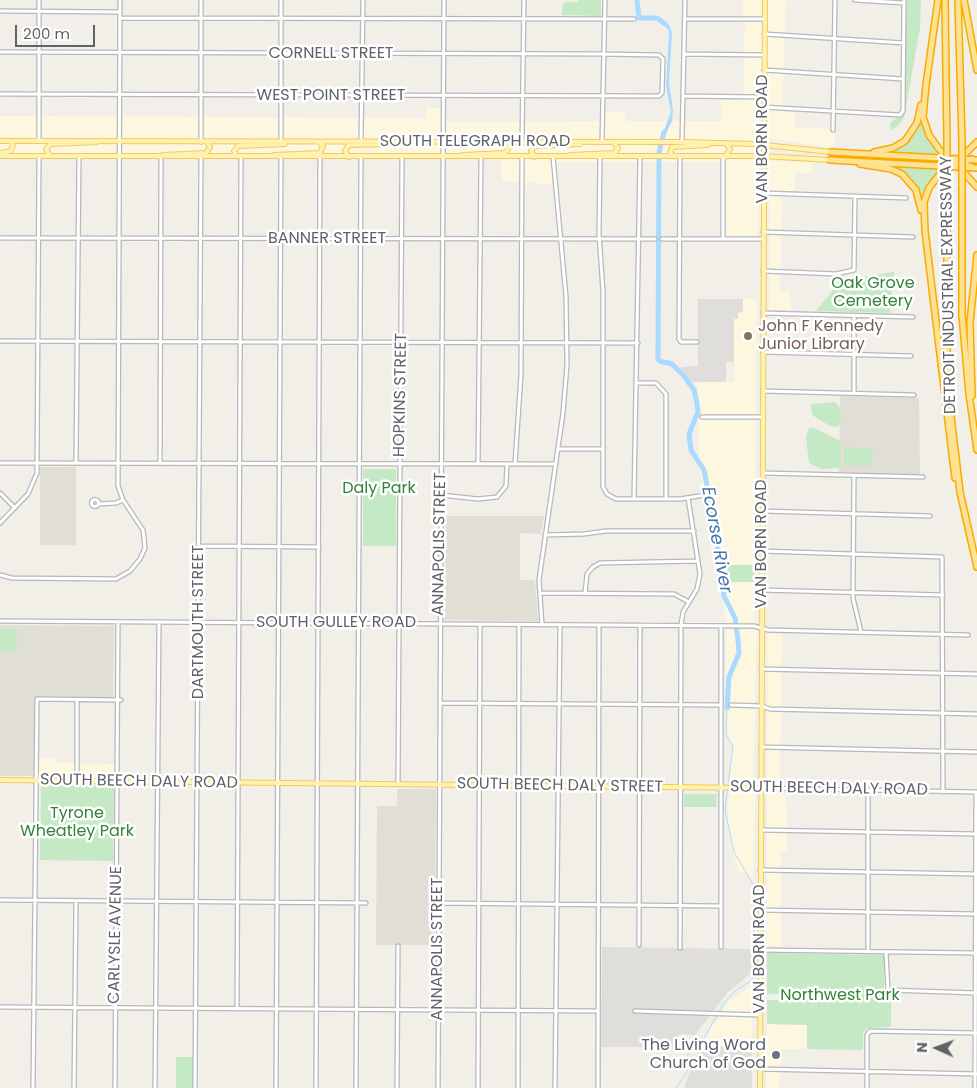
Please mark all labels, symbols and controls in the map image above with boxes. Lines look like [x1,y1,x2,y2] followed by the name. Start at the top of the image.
[18,15,98,47] scale bar
[23,23,70,44] text: 200 m
[268,44,394,64] street label: CORNELL STREET
[753,74,773,204] street label: VAN BORN ROAD
[257,86,405,106] street label: WEST POINT STREET
[380,132,570,152] street label: SOUTH TELEGRAPH ROAD
[937,156,961,414] street label: DETROIT INDUSTRIAL EXPRESSWAY
[268,229,386,249] street label: BANNER STREET
[831,274,915,312] park label: Oak Grove Cemetery
[758,317,884,355] place label: John F Kennedy Junior Library
[742,330,754,342] marker: John F Kennedy Junior Library
[390,333,412,457] street label: HOPKINS STREET
[429,472,451,616] street label: ANNAPOLIS STREET
[342,479,416,499] park label: Daly Park
[752,479,772,609] street label: VAN BORN ROAD
[696,485,736,595] water label: Ecorse River
[189,545,209,699] street label: DARTMOUTH STREET
[256,613,416,633] street label: SOUTH GULLEY ROAD
[40,771,238,793] street label: SOUTH BEECH DALY ROAD
[457,775,663,797] street label: SOUTH BEECH DALY STREET
[730,778,928,800] street label: SOUTH BEECH DALY ROAD
[20,804,134,842] park label: Tyrone Wheatley Park
[105,866,127,1004] street label: CARLYSLE AVENUE
[428,877,448,1021] street label: ANNAPOLIS STREET
[750,884,770,1014] street label: VAN BORN ROAD
[780,986,900,1006] park label: Northwest Park
[912,1023,962,1073] north arrow
[641,1036,766,1074] place label: The Living Word Church of God
[912,1042,932,1053] text: N
[770,1049,782,1061] marker: The Living Word Church of God

